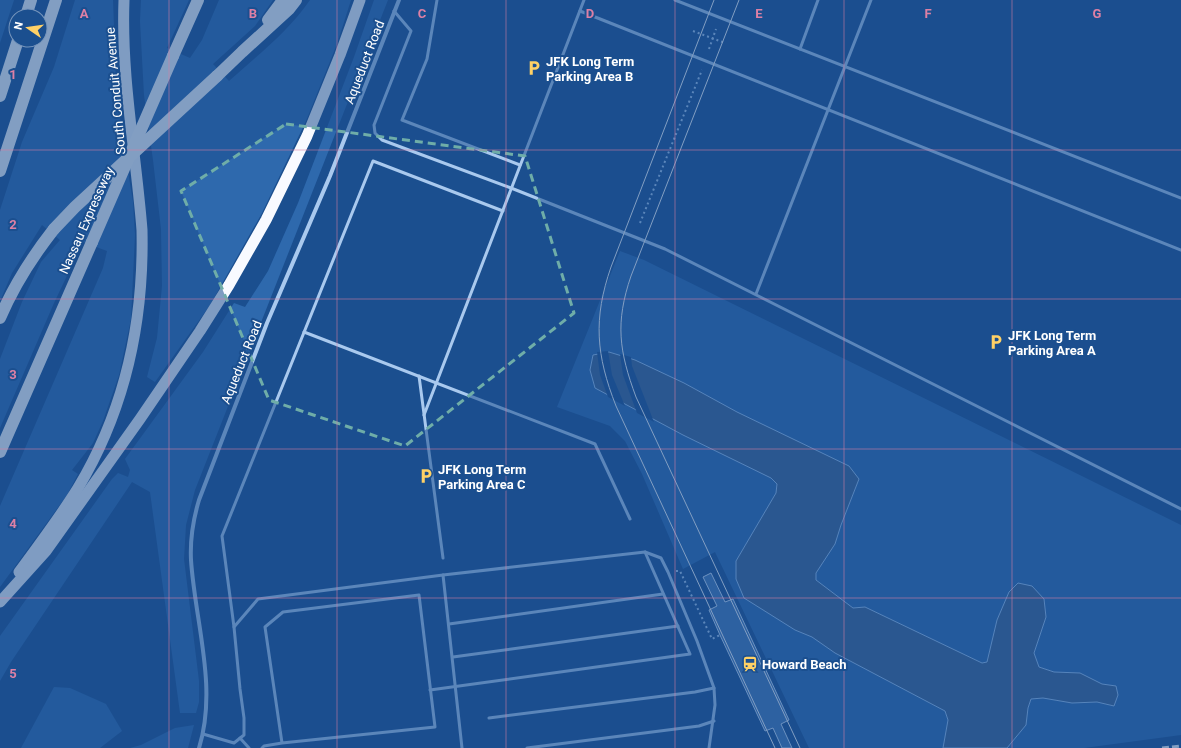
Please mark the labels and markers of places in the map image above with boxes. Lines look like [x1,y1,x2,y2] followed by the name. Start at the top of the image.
[546,54,634,84] place label: JFK Long Term Parking Area B
[525,59,543,77] parking icon: JFK Long Term Parking Area B
[1008,328,1096,358] place label: JFK Long Term Parking Area A
[987,333,1005,351] parking icon: JFK Long Term Parking Area A
[438,462,526,492] place label: JFK Long Term Parking Area C
[417,467,435,485] parking icon: JFK Long Term Parking Area C
[741,655,759,673] station icon: Howard Beach
[762,657,847,672] place label: Howard Beach

